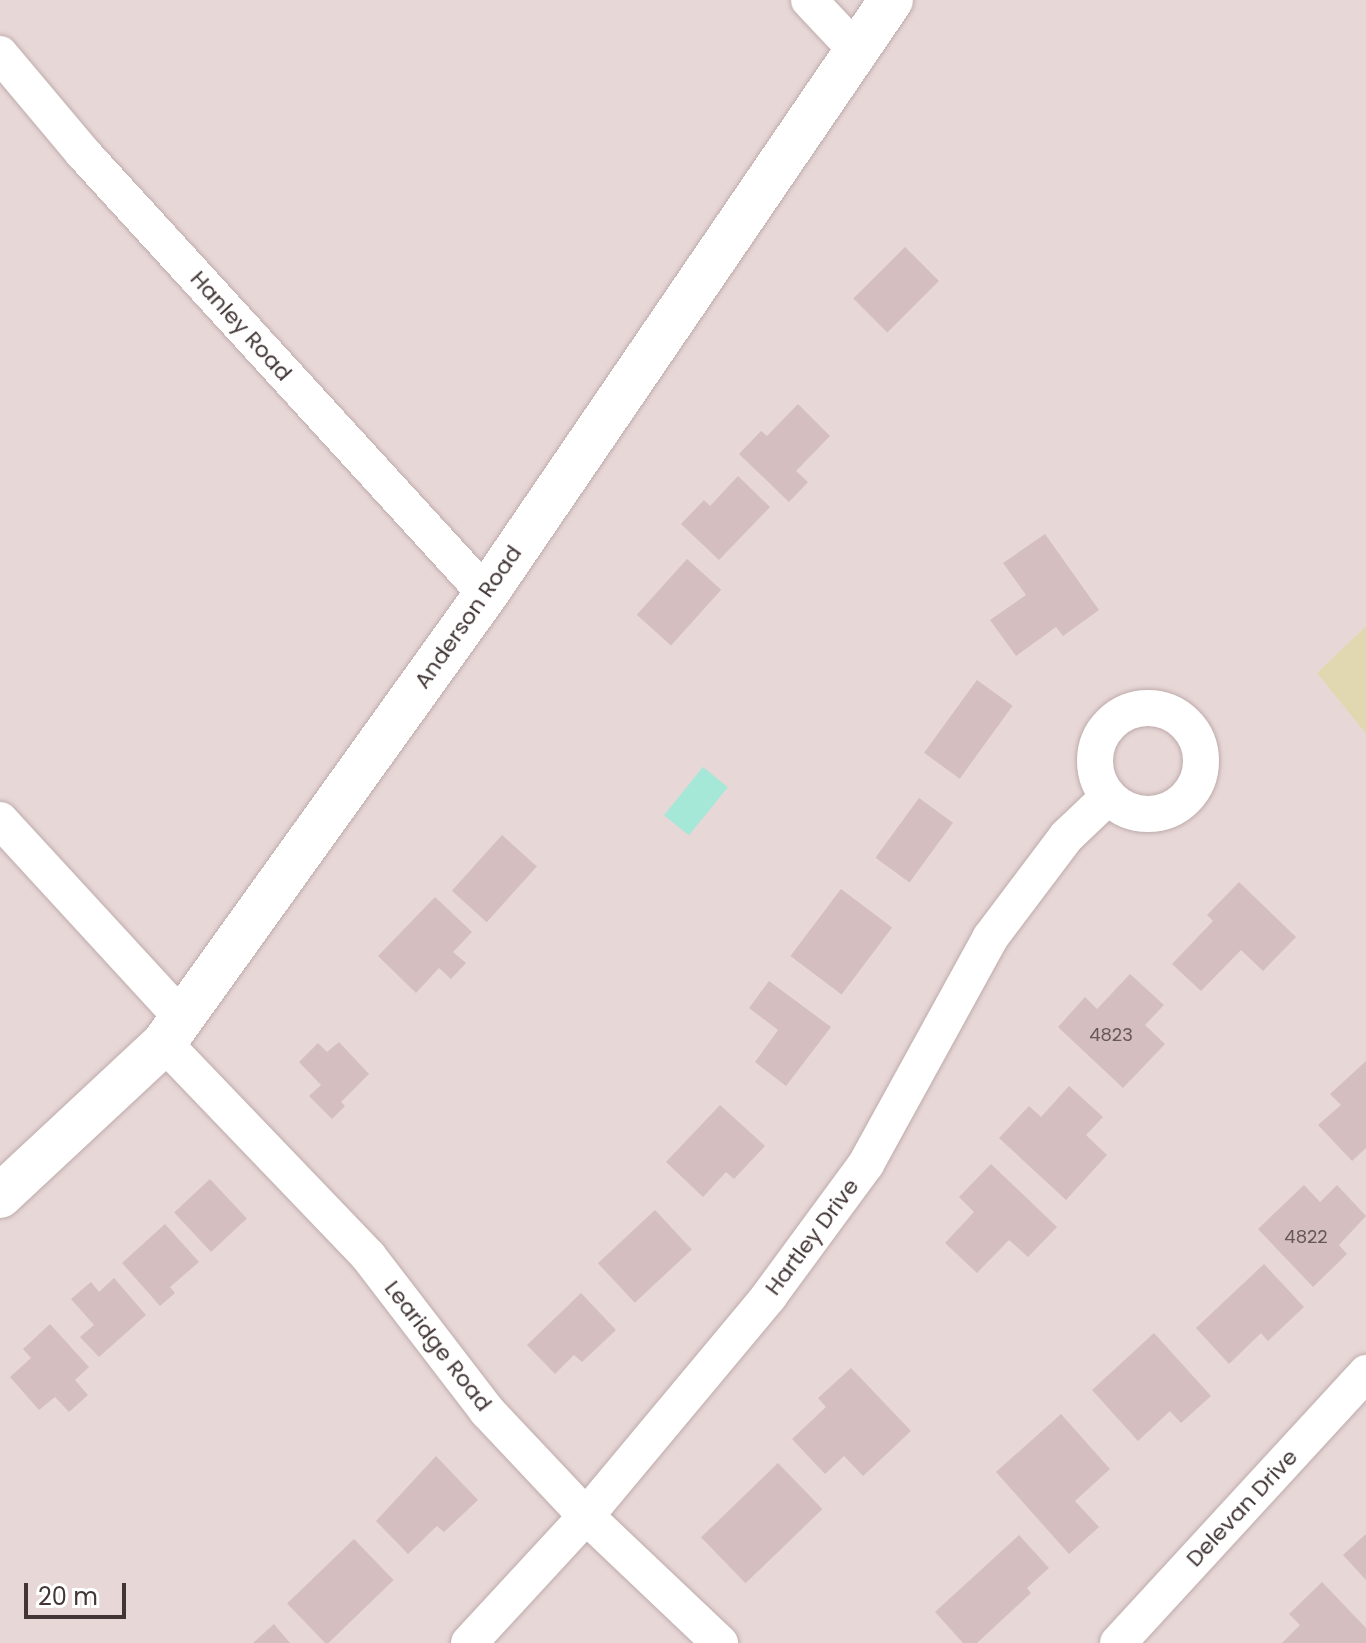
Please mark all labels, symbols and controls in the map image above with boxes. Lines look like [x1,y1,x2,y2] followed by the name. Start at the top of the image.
[185,266,297,386] street label: Hanley Road
[409,540,527,694] street label: Anderson Road
[1089,1024,1133,1046] house number: 4823
[760,1174,864,1300] street label: Hartley Drive
[1284,1226,1328,1248] house number: 4822
[379,1276,497,1416] street label: Learidge Road
[1181,1444,1303,1572] street label: Delevan Drive
[28,1567,130,1617] scale bar
[38,1580,98,1613] text: 20 m

